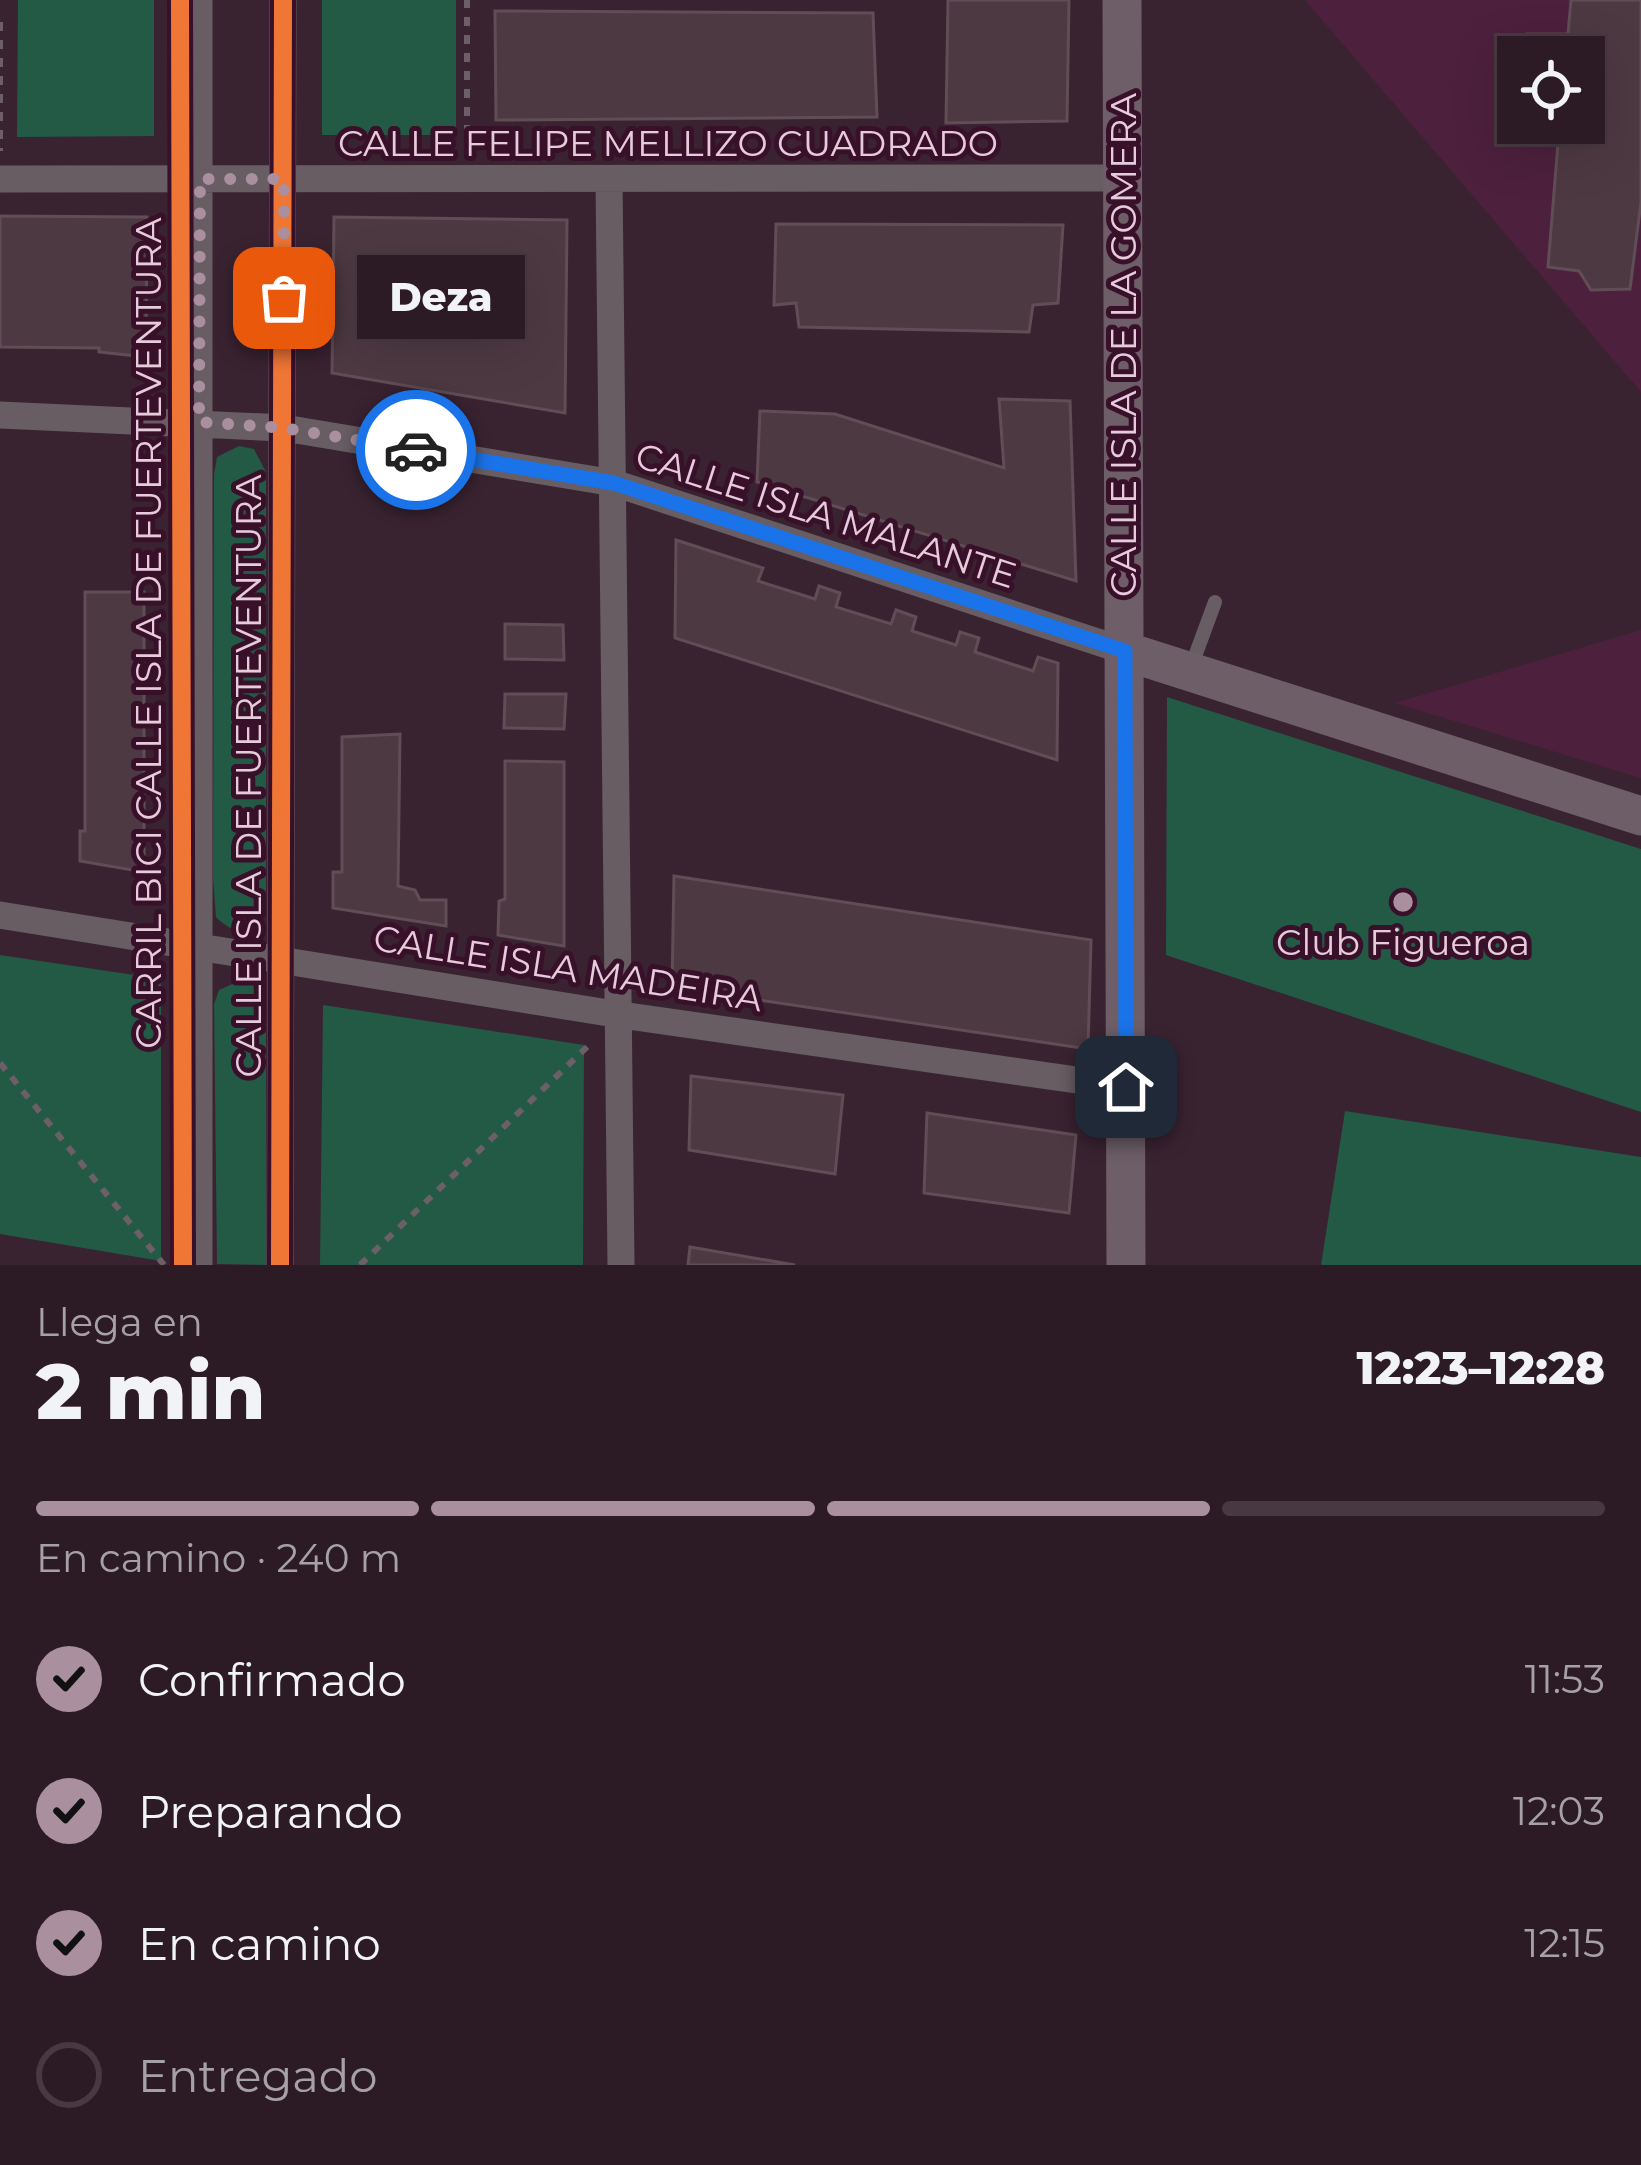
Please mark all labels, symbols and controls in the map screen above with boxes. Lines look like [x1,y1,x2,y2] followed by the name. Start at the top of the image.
[1497,36,1605,144] map controls
[1497,36,1605,144] button: locate
[1101,93,1145,597] street label: CALLE ISLA DE LA GOMERA
[338,121,998,165] street label: CALLE FELIPE MELLIZO CUADRADO
[126,217,170,1049] street label: CARRIL BICI CALLE ISLA DE FUERTEVENTURA
[233,247,335,349] pin
[356,256,524,340] callout: Deza
[251,265,317,331] icon: bag
[389,273,493,321] text: Deza
[356,390,476,510] courier
[383,417,449,483] icon: car
[630,433,1022,597] street label: CALLE ISLA MALANTE
[226,474,270,1078] street label: CALLE ISLA DE FUERTEVENTURA
[1390,889,1416,915] marker: Club Figueroa
[371,916,766,1020] street label: CALLE ISLA MADEIRA
[1276,920,1530,964] place label: Club Figueroa
[1075,1036,1177,1138] pin
[1093,1054,1159,1120] icon: home
[36,1298,203,1346] text: Llega en
[1357,1340,1605,1395] text: 12:23–12:28
[36,1343,266,1439] text: 2 min
[36,1534,401,1582] text: En camino · 240 m
[36,1646,102,1712] icon: check
[138,1652,406,1707] text: Confirmado
[1525,1655,1605,1703] text: 11:53
[36,1778,102,1844] icon: check
[138,1784,403,1839] text: Preparando
[1513,1787,1605,1835] text: 12:03
[36,1910,102,1976] icon: check
[138,1916,381,1971] text: En camino
[1524,1919,1605,1967] text: 12:15
[138,2048,378,2103] text: Entregado

